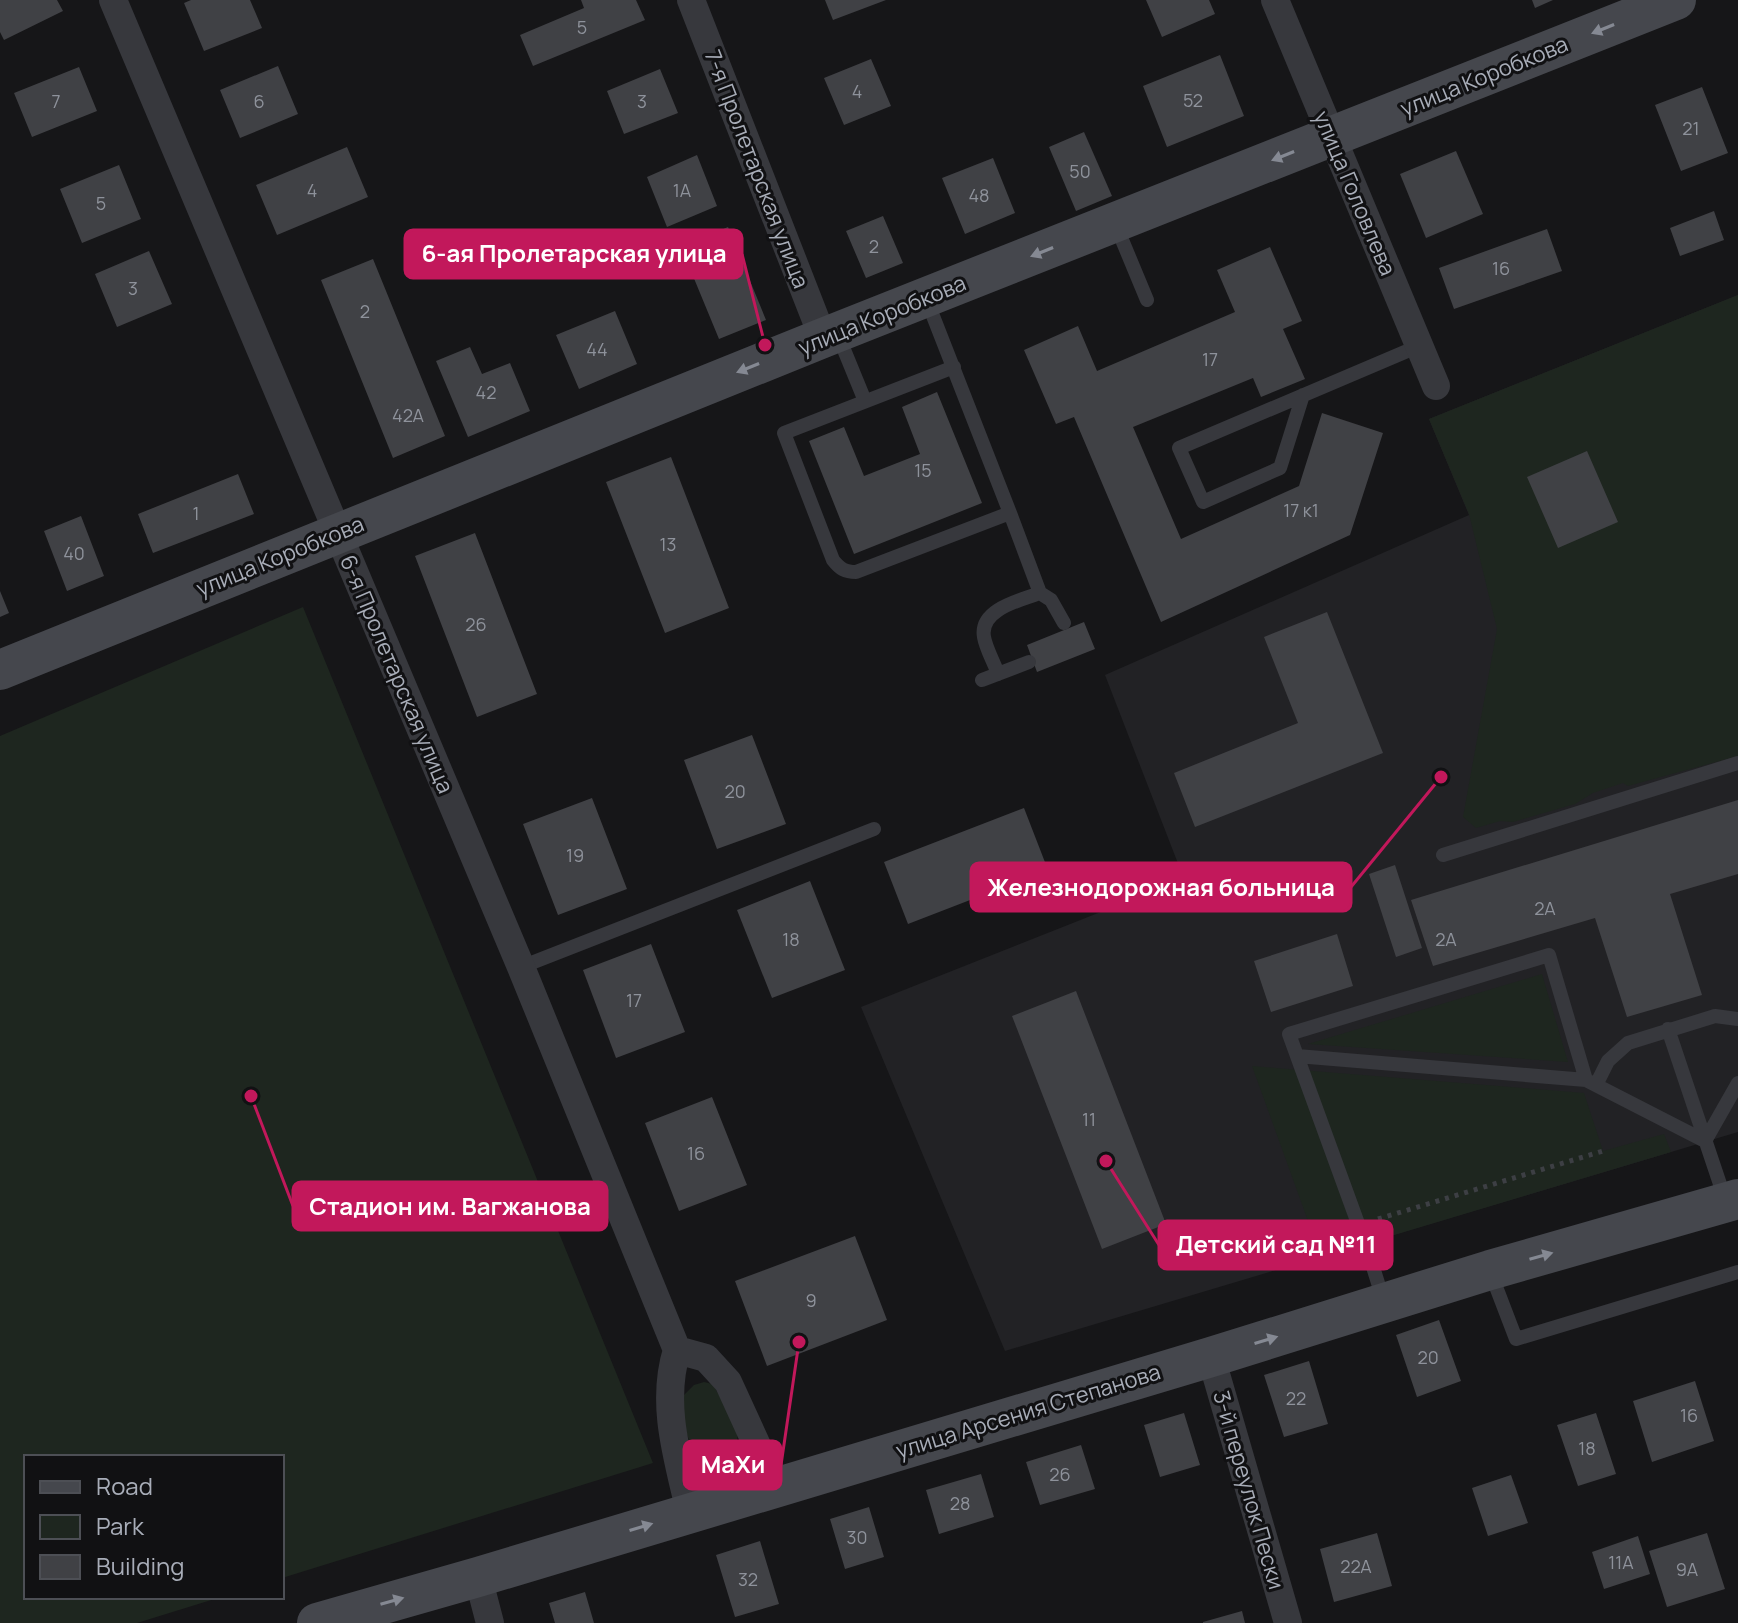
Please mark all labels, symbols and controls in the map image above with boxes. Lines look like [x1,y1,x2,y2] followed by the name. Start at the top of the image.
[577,15,587,39] house number: 5
[1591,23,1615,36] one-way arrow
[1396,29,1572,123] street label: улица Коробкова
[698,45,816,293] street label: 7-я Пролетарская улица
[852,79,862,103] house number: 4
[1183,88,1203,112] house number: 52
[51,89,61,113] house number: 7
[253,89,265,113] house number: 6
[637,89,647,113] house number: 3
[1307,106,1403,280] street label: улица Головлева
[1682,116,1700,140] house number: 21
[1271,149,1295,162] one-way arrow
[1069,159,1091,183] house number: 50
[307,178,317,202] house number: 4
[673,178,692,202] house number: 1А
[968,183,990,207] house number: 48
[96,191,106,215] house number: 5
[405,230,742,278] callout: 6-ая Пролетарская улица
[869,234,879,258] house number: 2
[421,236,727,269] text: 6-ая Пролетарская улица
[1030,245,1054,258] one-way arrow
[1492,256,1510,280] house number: 16
[794,268,970,362] street label: улица Коробкова
[128,276,138,300] house number: 3
[360,299,370,323] house number: 2
[586,337,608,361] house number: 44
[1202,347,1218,371] house number: 17
[736,362,760,375] one-way arrow
[476,380,496,404] house number: 42
[392,403,425,427] house number: 42А
[914,458,932,482] house number: 15
[1283,498,1319,522] house number: 17 к1
[192,501,200,525] house number: 1
[192,509,368,603] street label: улица Коробкова
[660,532,676,556] house number: 13
[63,541,85,565] house number: 40
[333,550,461,798] street label: 6-я Пролетарская улица
[465,612,487,636] house number: 26
[724,779,746,803] house number: 20
[566,843,584,867] house number: 19
[971,863,1351,911] callout: Железнодорожная больница
[987,870,1335,903] text: Железнодорожная больница
[1534,896,1556,920] house number: 2А
[782,927,800,951] house number: 18
[1435,927,1457,951] house number: 2А
[626,988,642,1012] house number: 17
[1082,1107,1096,1131] house number: 11
[687,1141,705,1165] house number: 16
[293,1182,607,1230] callout: Стадион им. Вагжанова
[309,1189,591,1222] text: Стадион им. Вагжанова
[1159,1221,1392,1269] callout: Детский сад №11
[1176,1227,1376,1260] text: Детский сад №11
[1530,1249,1554,1262] one-way arrow
[805,1288,817,1312] house number: 9
[1254,1333,1278,1346] one-way arrow
[1417,1345,1439,1369] house number: 20
[892,1356,1164,1466] street label: улица Арсения Степанова
[1286,1386,1306,1410] house number: 22
[1206,1387,1292,1593] street label: 3-й переулок Пески
[1680,1403,1698,1427] house number: 16
[1578,1436,1596,1460] house number: 18
[684,1441,781,1489] callout: МаХи
[701,1447,765,1480] text: МаХи
[24,1455,284,1599] legend
[1049,1462,1071,1486] house number: 26
[96,1469,153,1502] text: Road
[950,1491,970,1515] house number: 28
[96,1509,145,1542] text: Park
[630,1520,654,1533] one-way arrow
[847,1525,867,1549] house number: 30
[96,1549,184,1582] text: Building
[1608,1550,1634,1574] house number: 11А
[1340,1554,1372,1578] house number: 22А
[1676,1557,1699,1581] house number: 9А
[738,1567,758,1591] house number: 32
[380,1595,405,1607] one-way arrow

